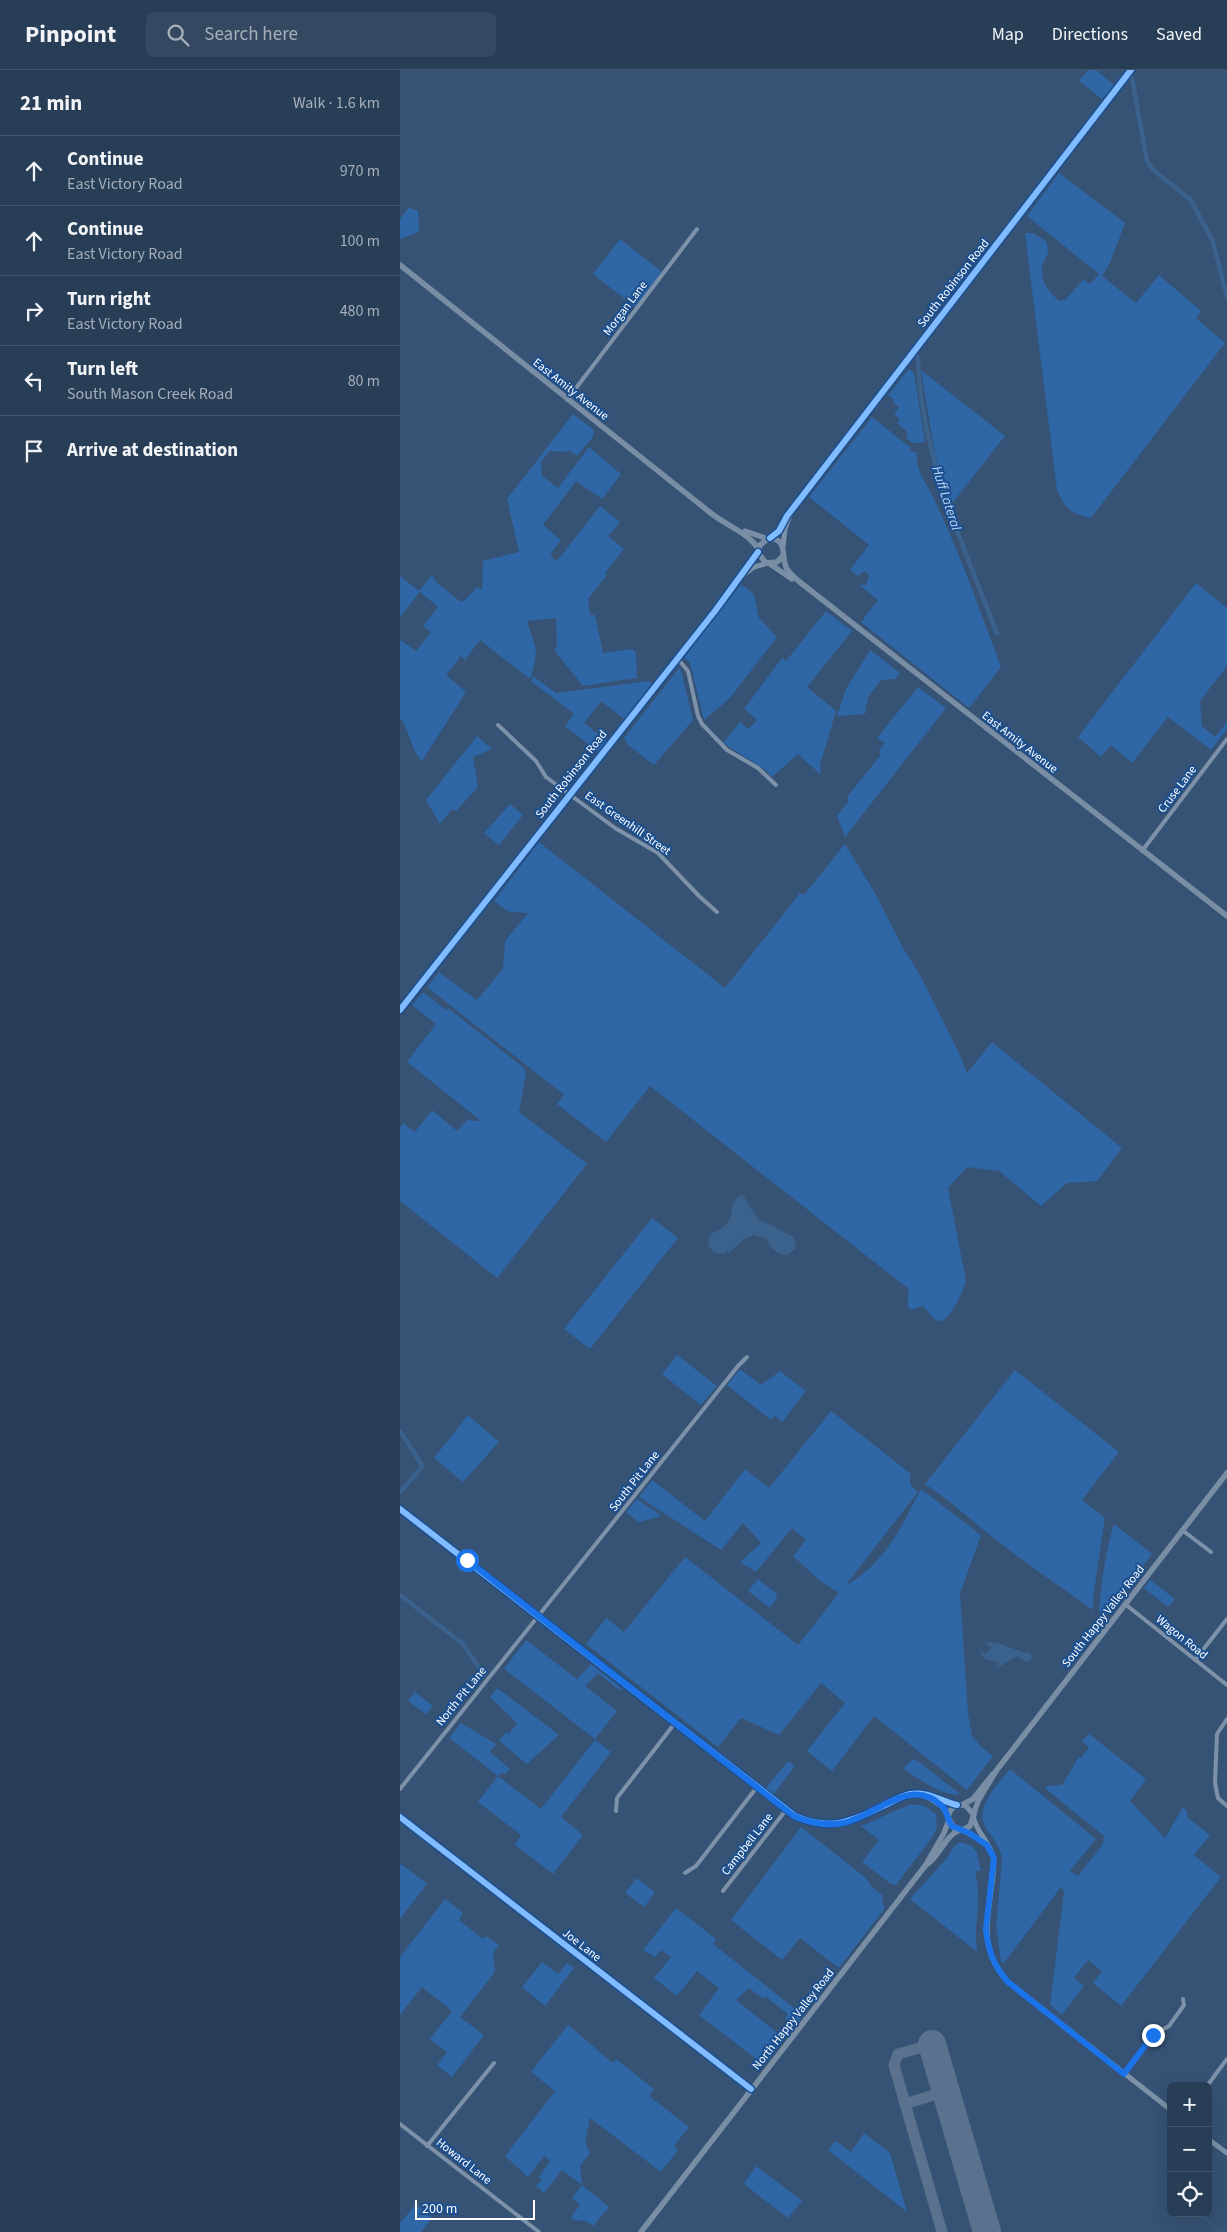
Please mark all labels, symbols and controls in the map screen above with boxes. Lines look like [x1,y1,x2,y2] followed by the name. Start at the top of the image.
[146,12,496,57] search box
[25,17,116,52] text: Pinpoint
[164,21,192,49] icon: search
[204,21,298,48] text: Search here
[992,22,1024,47] text: Map
[1052,22,1128,47] text: Directions
[1156,22,1202,47] text: Saved
[20,88,82,118] text: 21 min
[293,92,380,114] text: Walk · 1.6 km
[67,146,144,173] text: Continue
[20,157,48,185] icon: ahead
[340,160,380,182] text: 970 m
[67,173,183,195] text: East Victory Road
[67,216,144,243] text: Continue
[20,227,48,255] icon: ahead
[340,230,380,252] text: 100 m
[913,236,993,331] street label: South Robinson Road
[67,243,183,265] text: East Victory Road
[599,277,652,339] street label: Morgan Lane
[67,286,151,313] text: Turn right
[20,297,48,325] icon: right
[340,300,380,322] text: 480 m
[67,313,183,335] text: East Victory Road
[529,354,612,424] street label: East Amity Avenue
[67,356,138,383] text: Turn left
[20,367,48,395] icon: left
[348,370,380,392] text: 80 m
[67,383,233,405] text: South Mason Creek Road
[20,437,48,465] icon: arrive
[67,437,238,464] text: Arrive at destination
[926,463,966,534] water label: Huff Lateral
[978,707,1061,777] street label: East Amity Avenue
[531,727,611,822] street label: South Robinson Road
[1154,762,1201,817] street label: Cruse Lane
[581,787,674,860] street label: East Greenhill Street
[605,1447,664,1515] street label: South Pit Lane
[456,1549,479,1572] route start
[1058,1562,1149,1671] street label: South Happy Valley Road
[1152,1611,1211,1664] street label: Wagon Road
[432,1663,491,1730] street label: North Pit Lane
[718,1809,777,1879] street label: Campbell Lane
[559,1925,605,1966] street label: Joe Lane
[748,1965,838,2074] street label: North Happy Valley Road
[1142,2024,1165,2047] route end
[1167,2082,1212,2217] map controls
[1167,2082,1212,2127] button: +
[1167,2127,1212,2172] button: −
[432,2134,495,2189] street label: Howard Lane
[1167,2172,1212,2217] button: locate
[415,2197,535,2220] scale bar
[422,2199,457,2219] text: 200 m

